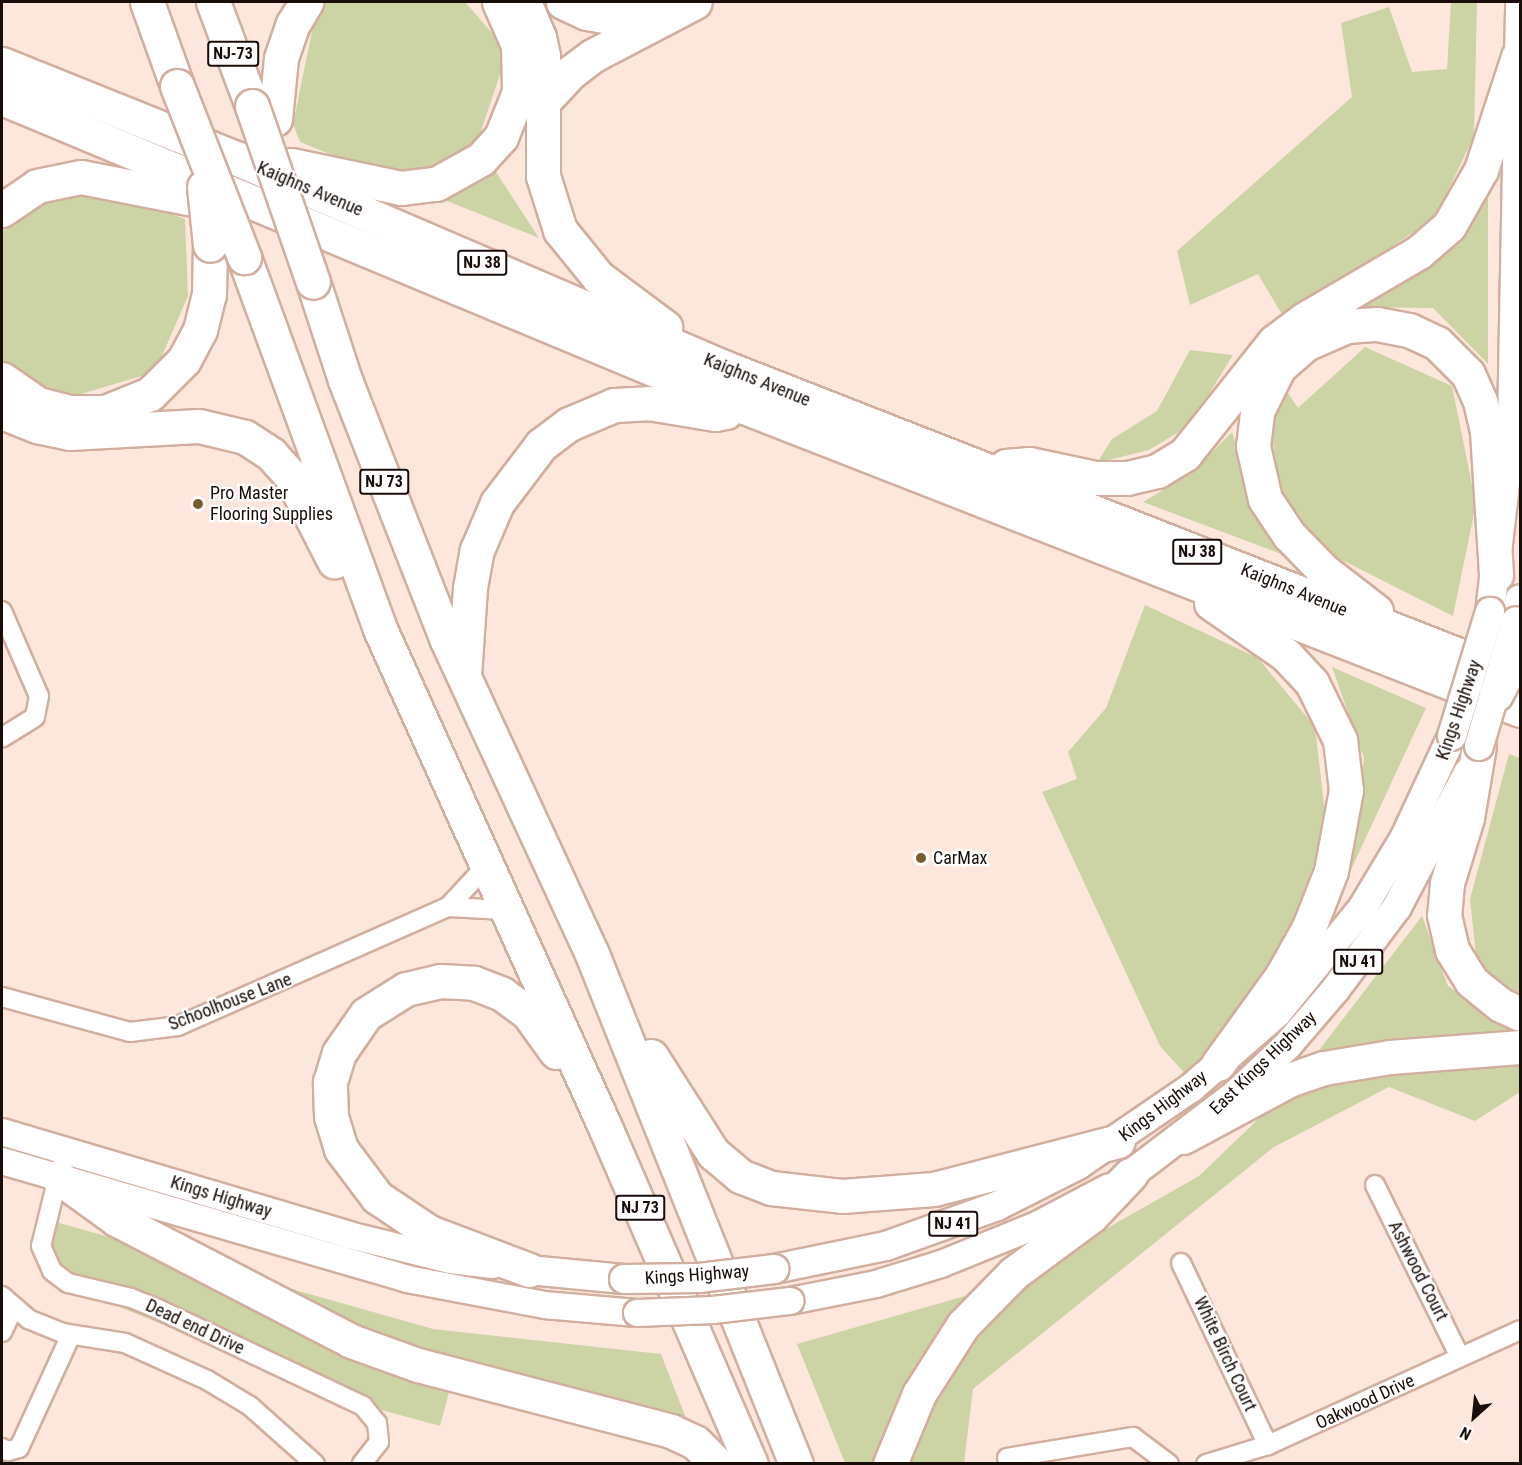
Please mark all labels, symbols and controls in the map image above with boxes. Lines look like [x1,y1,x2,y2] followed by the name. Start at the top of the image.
[206,41,260,67] road number: NJ-73
[254,157,366,221] street label: Kaighns Avenue
[456,250,508,276] road number: NJ 38
[701,349,813,411] street label: Kaighns Avenue
[358,469,410,495] road number: NJ 73
[210,483,333,526] place label: Pro Master Flooring Supplies
[191,497,205,511] marker: Pro Master Flooring Supplies
[1172,539,1222,565] road number: NJ 38
[1238,559,1350,621] street label: Kaighns Avenue
[1432,657,1486,763] street label: Kings Highway
[933,847,987,869] place label: CarMax
[914,851,928,865] marker: CarMax
[1332,949,1384,975] road number: NJ 41
[165,969,295,1035] street label: Schoolhouse Lane
[1205,1007,1321,1119] street label: East Kings Highway
[1115,1066,1211,1146] street label: Kings Highway
[168,1171,274,1223] street label: Kings Highway
[614,1195,666,1221] road number: NJ 73
[928,1211,978,1237] road number: NJ 41
[1384,1217,1452,1325] street label: Ashwood Court
[644,1261,750,1289] street label: Kings Highway
[1189,1293,1261,1415] street label: White Birch Court
[142,1295,248,1359] street label: Dead end Drive
[1312,1370,1418,1434] street label: Oakwood Drive
[1444,1387,1504,1447] north arrow
[1457,1423,1474,1444] text: N

